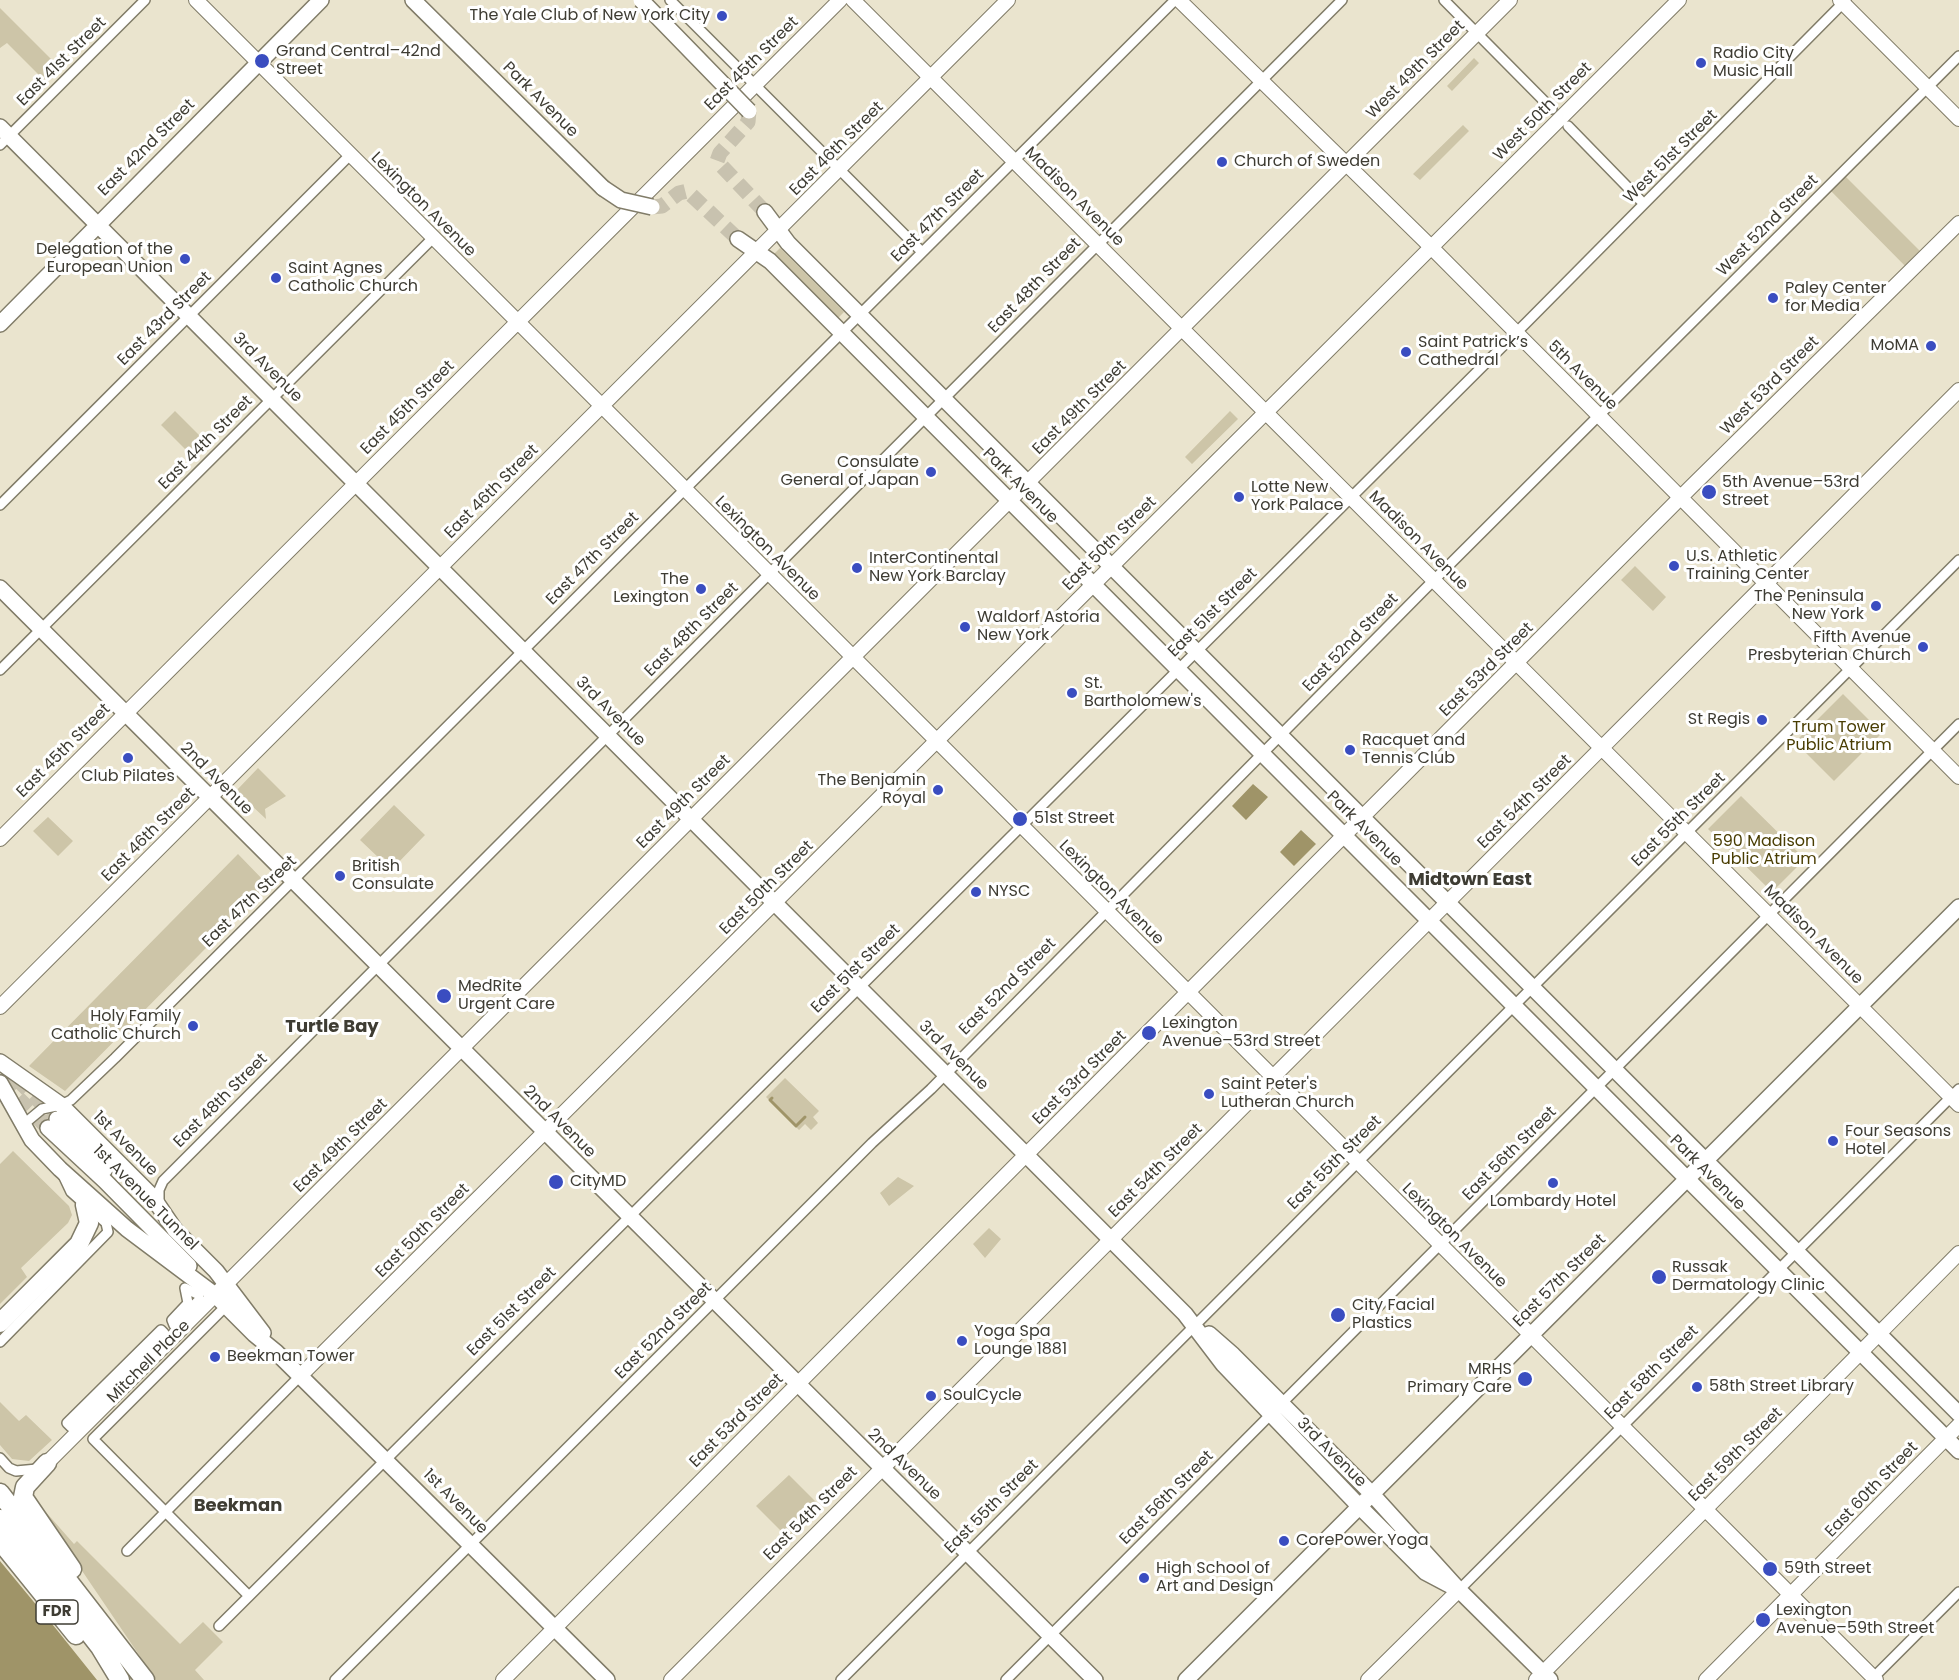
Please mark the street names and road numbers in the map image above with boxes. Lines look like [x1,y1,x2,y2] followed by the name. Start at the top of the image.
[701,13,803,115] street label: East 45th Street
[14,14,110,110] street label: East 41st Street
[1363,17,1469,123] street label: West 49th Street
[498,58,582,142] street label: Park Avenue
[1490,59,1596,165] street label: West 50th Street
[95,96,199,200] street label: East 42nd Street
[786,98,888,200] street label: East 46th Street
[1620,106,1722,208] street label: West 51st Street
[1020,143,1128,251] street label: Madison Avenue
[367,149,479,261] street label: Lexington Avenue
[888,166,988,266] street label: East 47th Street
[1713,171,1823,281] street label: West 52nd Street
[985,234,1085,338] street label: East 48th Street
[114,268,216,370] street label: East 43rd Street
[228,329,306,407] street label: 3rd Avenue
[1717,333,1823,439] street label: West 53rd Street
[1543,337,1621,415] street label: 5th Avenue
[357,357,459,459] street label: East 45th Street
[1029,357,1131,459] street label: East 49th Street
[155,392,257,494] street label: East 44th Street
[441,441,543,543] street label: East 46th Street
[978,444,1062,528] street label: Park Avenue
[1364,487,1472,595] street label: Madison Avenue
[711,493,823,605] street label: Lexington Avenue
[1059,493,1161,595] street label: East 50th Street
[543,509,643,609] street label: East 47th Street
[1165,565,1261,661] street label: East 51st Street
[641,579,743,681] street label: East 48th Street
[1299,590,1403,696] street label: East 52nd Street
[1436,619,1538,721] street label: East 53rd Street
[571,673,649,751] street label: 3rd Avenue
[13,700,115,802] street label: East 45th Street
[176,739,256,819] street label: 2nd Avenue
[633,751,735,853] street label: East 49th Street
[1474,751,1576,853] street label: East 54th Street
[1628,769,1730,871] street label: East 55th Street
[98,784,200,886] street label: East 46th Street
[1322,787,1406,871] street label: Park Avenue
[716,837,818,939] street label: East 50th Street
[1055,837,1167,949] street label: Lexington Avenue
[199,852,301,952] street label: East 47th Street
[1759,881,1867,989] street label: Madison Avenue
[808,921,904,1017] street label: East 51st Street
[956,935,1060,1039] street label: East 52nd Street
[914,1017,992,1095] street label: 3rd Avenue
[1029,1027,1131,1129] street label: East 53rd Street
[170,1050,272,1152] street label: East 48th Street
[519,1082,599,1162] street label: 2nd Avenue
[290,1095,392,1197] street label: East 49th Street
[1459,1103,1561,1205] street label: East 56th Street
[89,1108,161,1180] street label: 1st Avenue
[1284,1112,1386,1214] street label: East 55th Street
[1105,1120,1207,1222] street label: East 54th Street
[1665,1131,1749,1215] street label: Park Avenue
[88,1141,202,1255] street label: 1st Avenue Tunnel
[372,1180,474,1282] street label: East 50th Street
[1398,1180,1510,1292] street label: Lexington Avenue
[1510,1231,1610,1331] street label: East 57th Street
[464,1264,560,1360] street label: East 51st Street
[612,1279,716,1383] street label: East 52nd Street
[104,1317,194,1407] street label: Mitchell Place
[1601,1322,1703,1424] street label: East 58th Street
[686,1370,788,1472] street label: East 53rd Street
[1685,1404,1787,1506] street label: East 59th Street
[1292,1414,1370,1492] street label: 3rd Avenue
[863,1425,945,1505] street label: 2nd Avenue
[1822,1438,1922,1542] street label: East 60th Street
[1116,1447,1218,1549] street label: East 56th Street
[941,1456,1043,1558] street label: East 55th Street
[760,1463,862,1565] street label: East 54th Street
[419,1466,491,1538] street label: 1st Avenue
[36,1600,78,1624] road number: FDR

